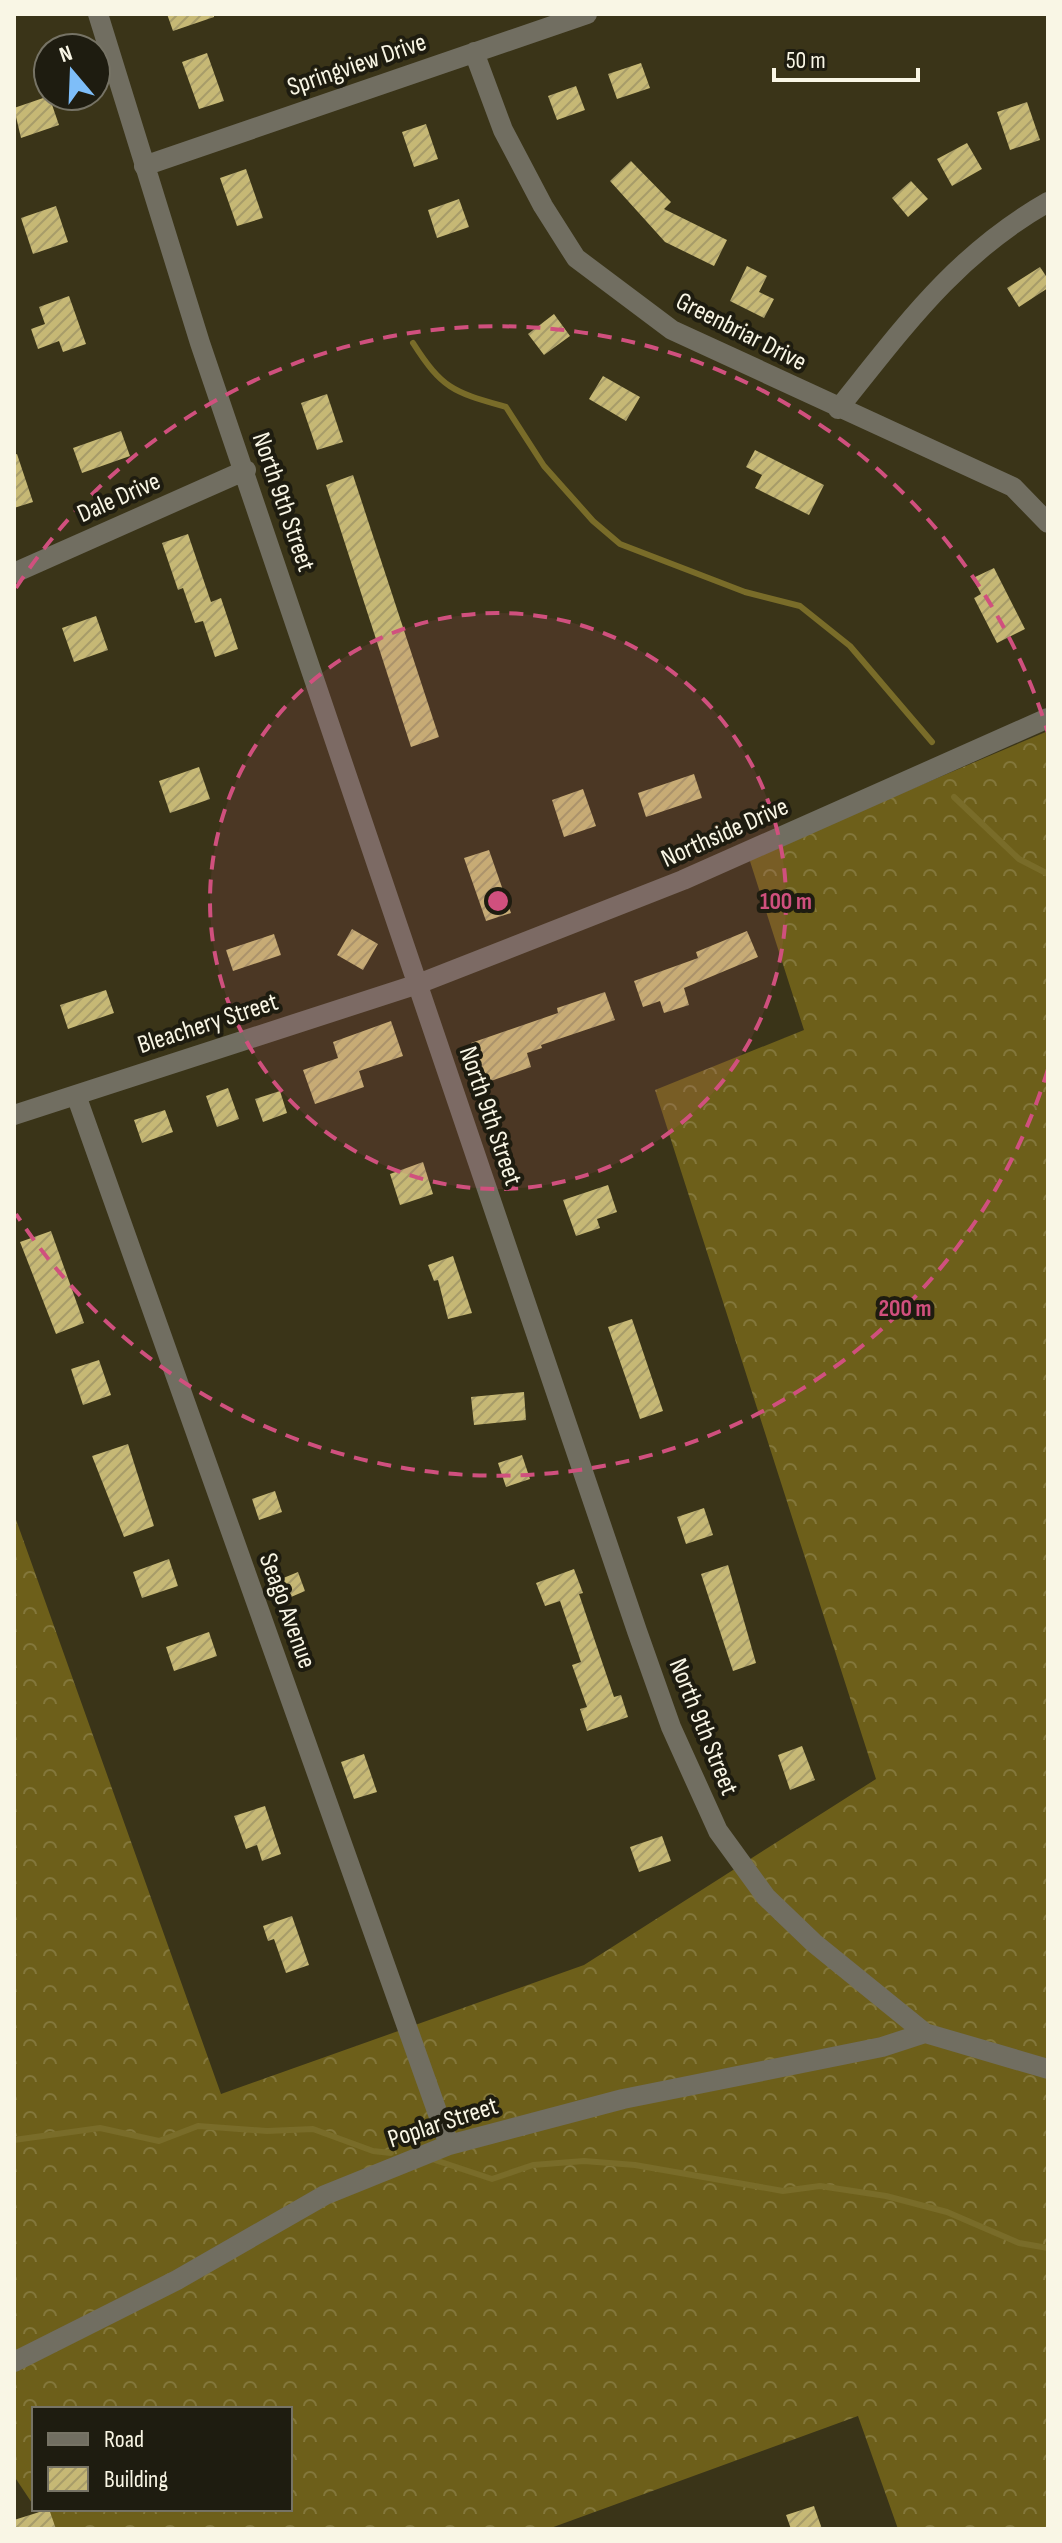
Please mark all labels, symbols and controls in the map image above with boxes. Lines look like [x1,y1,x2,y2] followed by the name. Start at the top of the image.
[284,27,430,103] street label: Springview Drive
[32,32,112,112] north arrow
[774,32,918,82] scale bar
[56,40,76,69] text: N
[786,46,826,75] text: 50 m
[671,286,811,378] street label: Greenbriar Drive
[245,429,321,576] street label: North 9th Street
[73,466,165,530] street label: Dale Drive
[657,791,793,875] street label: Northside Drive
[484,887,512,915] centre of rings
[760,887,812,916] text: 100 m
[134,987,282,1061] street label: Bleachery Street
[452,1043,528,1190] street label: North 9th Street
[878,1294,932,1323] text: 200 m
[252,1549,322,1673] street label: Seago Avenue
[662,1654,745,1800] street label: North 9th Street
[384,2091,502,2155] street label: Poplar Street
[32,2407,292,2511] legend
[104,2425,144,2454] text: Road
[104,2465,168,2494] text: Building

